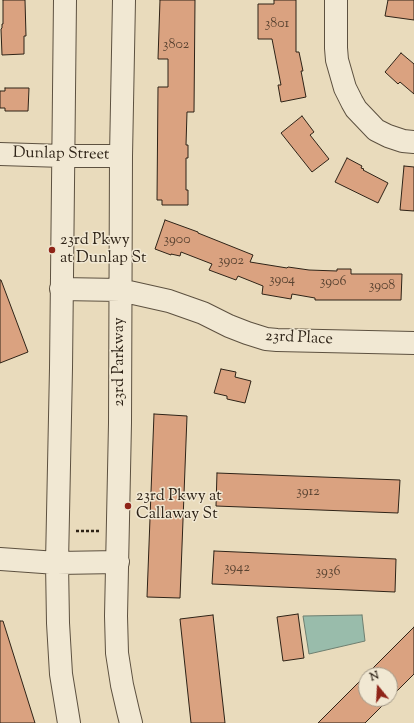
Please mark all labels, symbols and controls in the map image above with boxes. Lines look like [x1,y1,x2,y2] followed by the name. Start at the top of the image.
[265,17,289,33] house number: 3801
[163,38,189,54] house number: 3802
[13,145,109,165] street label: Dunlap Street
[60,231,146,269] place label: 23rd Pkwy at Dunlap St
[163,233,191,249] house number: 3900
[47,245,57,255] marker: 23rd Pkwy at Dunlap St
[218,254,244,270] house number: 3902
[269,273,295,289] house number: 3904
[320,275,346,291] house number: 3906
[369,279,395,295] house number: 3908
[110,317,130,407] street label: 23rd Parkway
[265,328,333,350] street label: 23rd Place
[296,485,320,501] house number: 3912
[136,487,222,525] place label: 23rd Pkwy at Callaway St
[123,501,133,511] marker: 23rd Pkwy at Callaway St
[224,561,250,577] house number: 3942
[316,565,340,581] house number: 3936
[358,667,398,707] north arrow
[368,668,381,686] text: N

